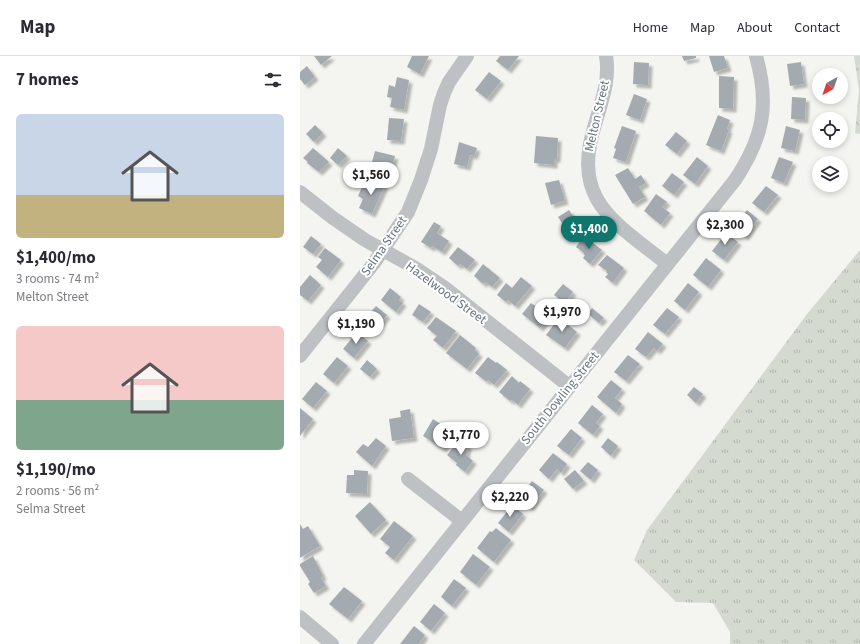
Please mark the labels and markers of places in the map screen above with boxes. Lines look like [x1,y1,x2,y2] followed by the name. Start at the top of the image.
[338,162,404,196] pin: $1,560
[692,212,758,246] pin: $2,300
[556,216,622,250] pin: $1,400
[529,299,595,333] pin: $1,970
[323,311,389,345] pin: $1,190
[428,422,494,456] pin: $1,770
[477,484,543,518] pin: $2,220

